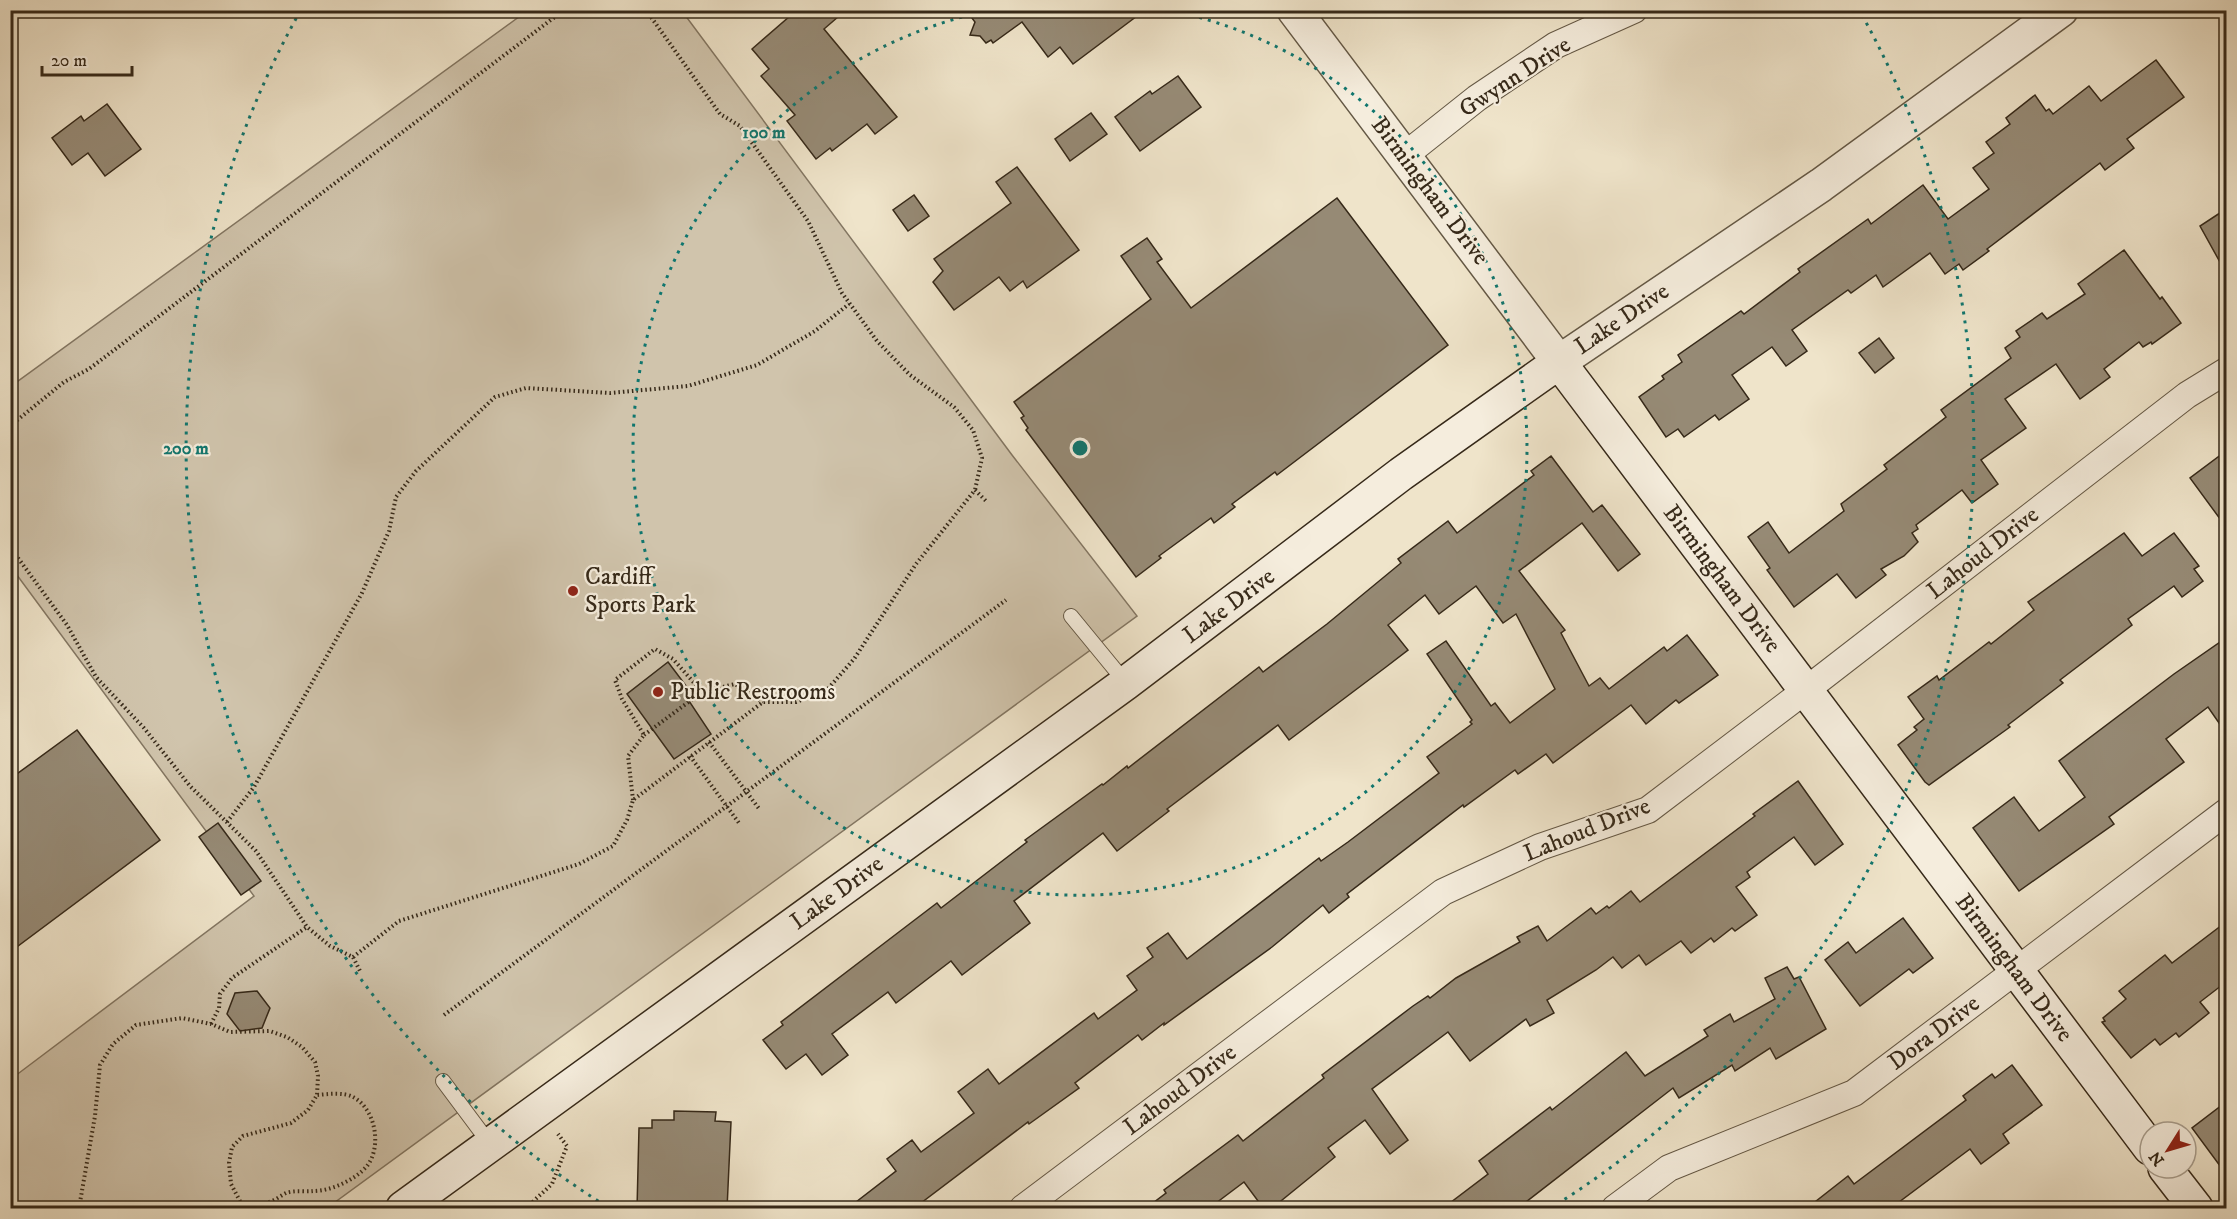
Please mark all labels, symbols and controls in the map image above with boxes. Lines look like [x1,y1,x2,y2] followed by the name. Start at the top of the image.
[1454,30,1577,124] street label: Gwynn Drive
[42,39,132,77] scale bar
[51,50,87,72] text: 20 m
[1364,111,1496,271] street label: Birmingham Drive
[742,122,786,144] text: 100 m
[1569,276,1675,362] street label: Lake Drive
[163,438,209,460] text: 200 m
[1070,438,1090,458] centre of rings
[1656,499,1788,659] street label: Birmingham Drive
[1921,500,2045,606] street label: Lahoud Drive
[585,562,696,620] place label: Cardiff Sports Park
[1177,562,1281,650] street label: Lake Drive
[566,584,580,598] marker: Cardiff Sports Park
[670,677,835,707] place label: Public Restrooms
[651,685,665,699] marker: Public Restrooms
[1519,791,1655,869] street label: Lahoud Drive
[785,849,889,937] street label: Lake Drive
[1948,888,2080,1048] street label: Birmingham Drive
[1882,989,1986,1077] street label: Dora Drive
[1118,1038,1243,1142] street label: Lahoud Drive
[2138,1120,2198,1180] north arrow
[2145,1147,2169,1170] text: N

